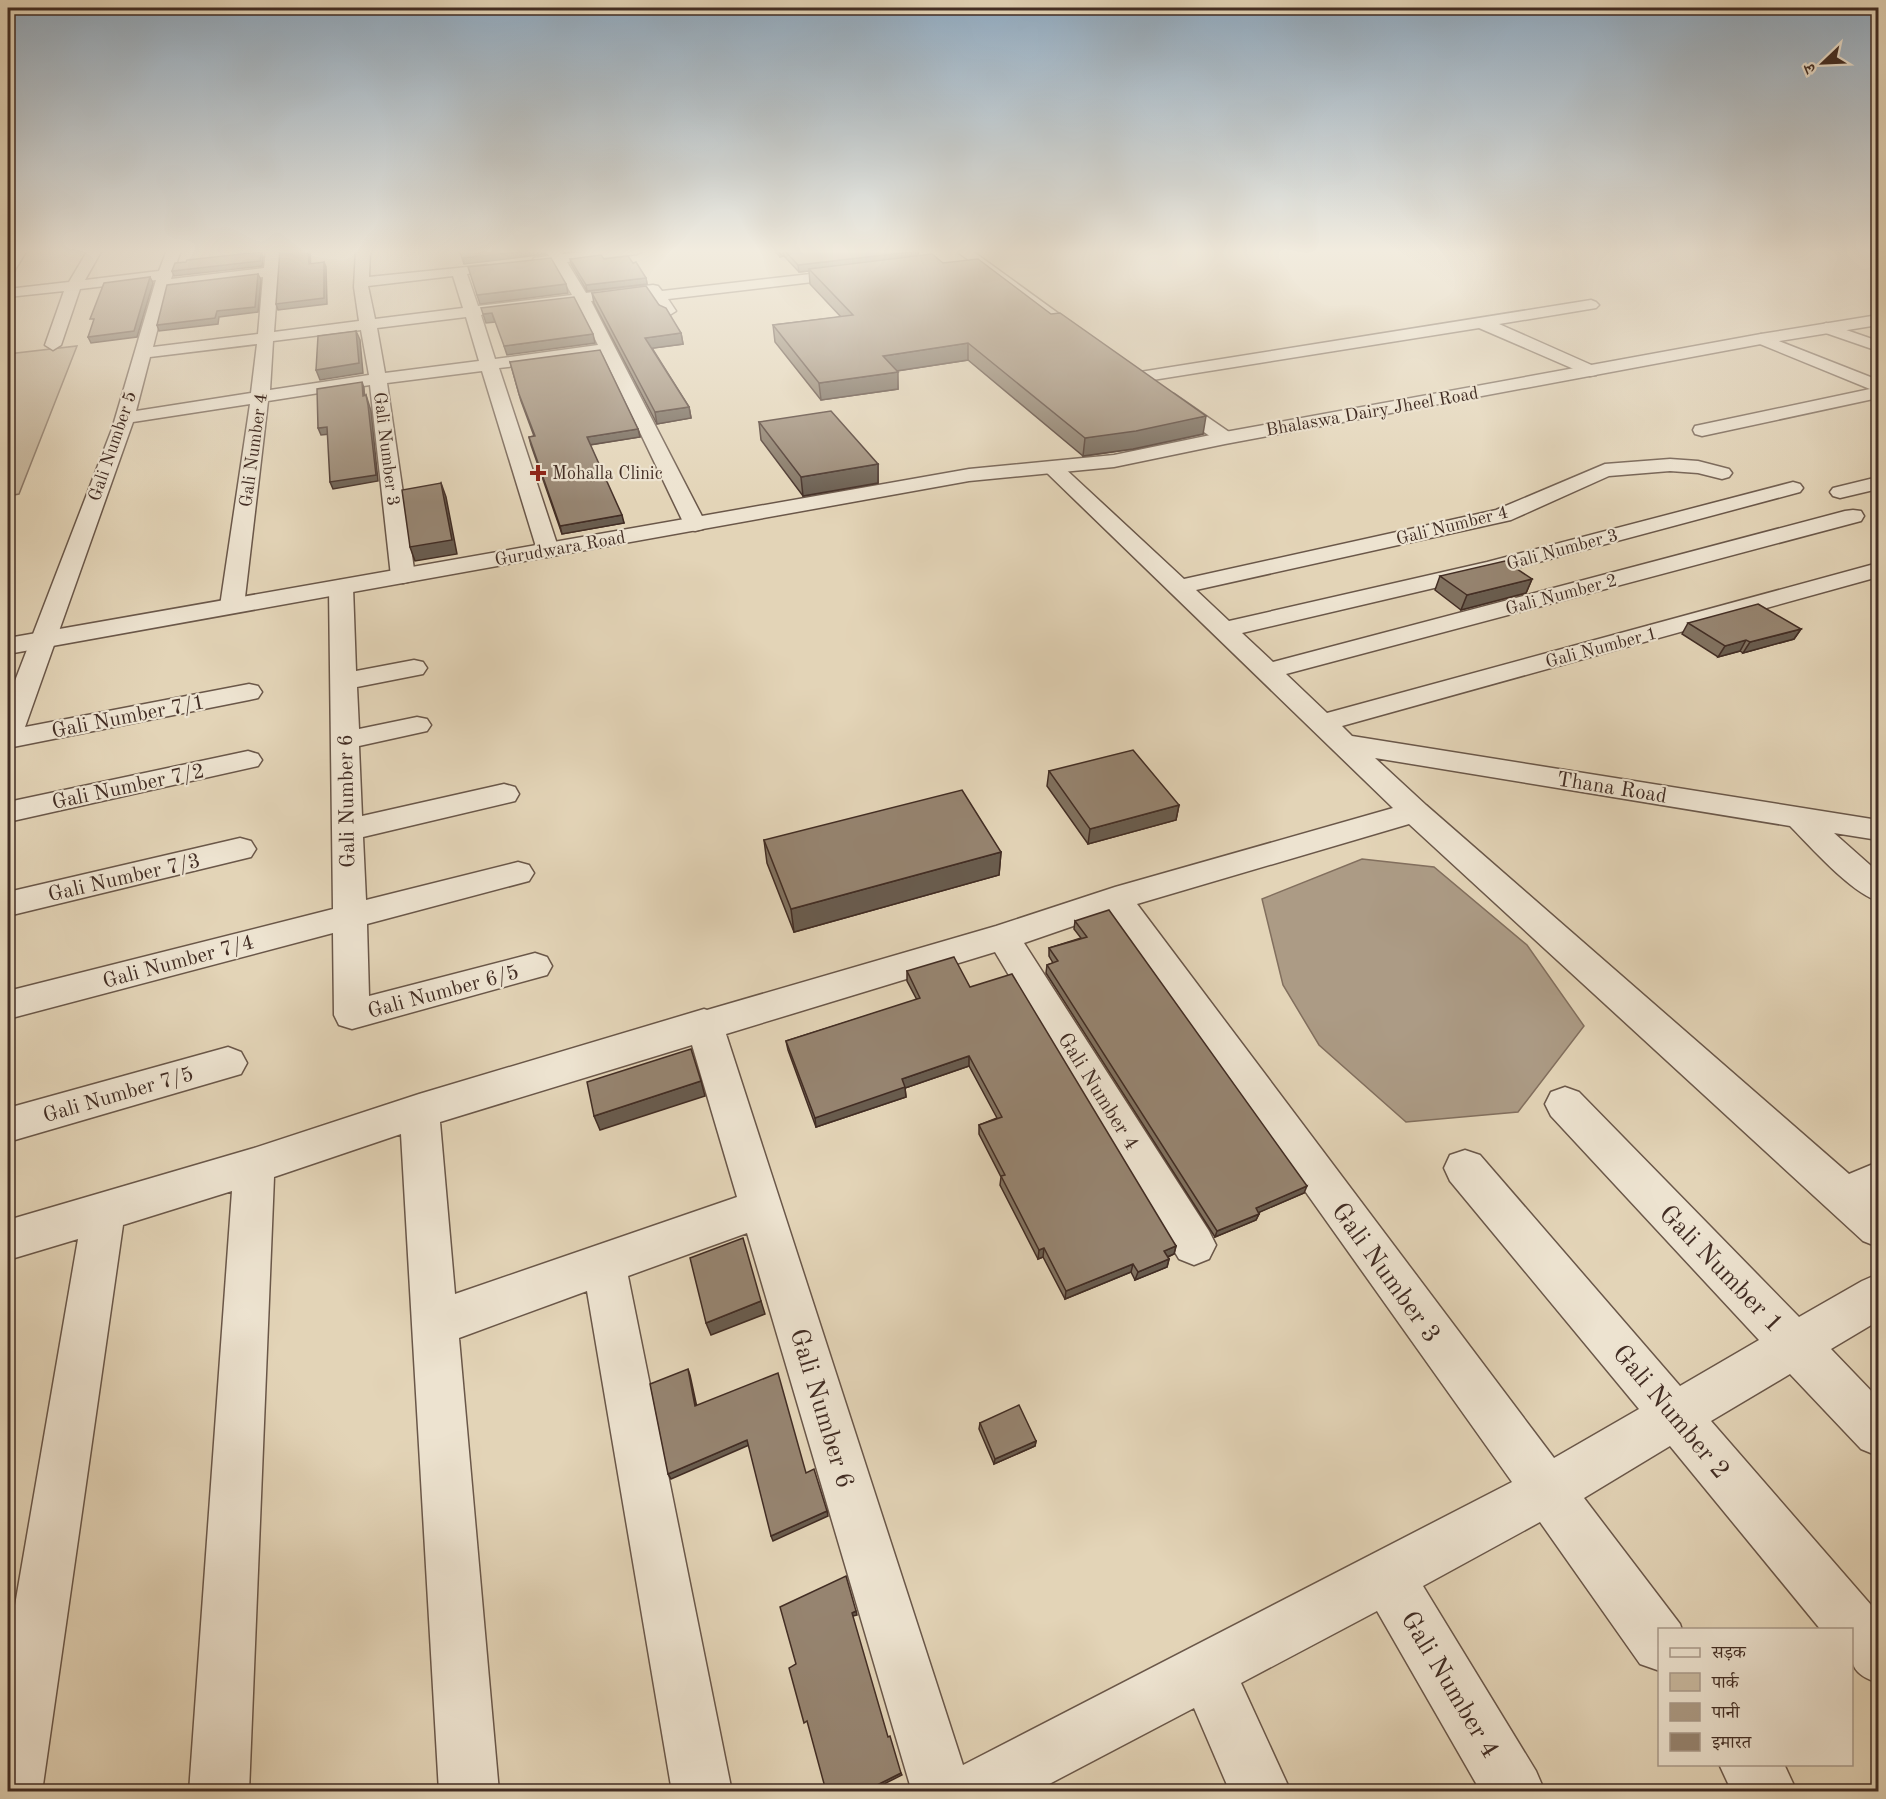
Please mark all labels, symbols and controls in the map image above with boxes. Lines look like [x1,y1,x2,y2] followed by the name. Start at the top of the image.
[1793,33,1853,93] north arrow
[1801,60,1820,76] text: उ
[1264,384,1480,440] street label: Bhalaswa Dairy Jheel Road
[86,389,140,503] street label: Gali Number 5
[370,391,402,507] street label: Gali Number 3
[237,392,271,508] street label: Gali Number 4
[529,464,547,482] marker: Mohalla Clinic
[552,465,663,483] place label: Mohalla Clinic
[1394,503,1510,549] street label: Gali Number 4
[1505,526,1620,574] street label: Gali Number 3
[493,529,627,569] street label: Gurudwara Road
[1504,571,1619,619] street label: Gali Number 2
[1544,624,1659,672] street label: Gali Number 1
[50,692,207,743] street label: Gali Number 7/1
[336,734,359,868] street label: Gali Number 6
[50,761,207,814] street label: Gali Number 7/2
[1555,769,1668,808] street label: Thana Road
[46,851,202,906] street label: Gali Number 7/3
[101,932,256,993] street label: Gali Number 7/4
[366,962,521,1023] street label: Gali Number 6/5
[1053,1029,1142,1154] street label: Gali Number 4
[41,1064,196,1127] street label: Gali Number 7/5
[1326,1198,1445,1348] street label: Gali Number 3
[1654,1201,1787,1338] street label: Gali Number 1
[784,1326,858,1492] street label: Gali Number 6
[1607,1340,1734,1484] street label: Gali Number 2
[1395,1607,1503,1763] street label: Gali Number 4
[1658,1628,1853,1766] legend
[1711,1644,1747,1662] text: सड़क
[1711,1672,1740,1692] text: पार्क
[1711,1702,1741,1722] text: पानी
[1711,1734,1752,1752] text: इमारत

